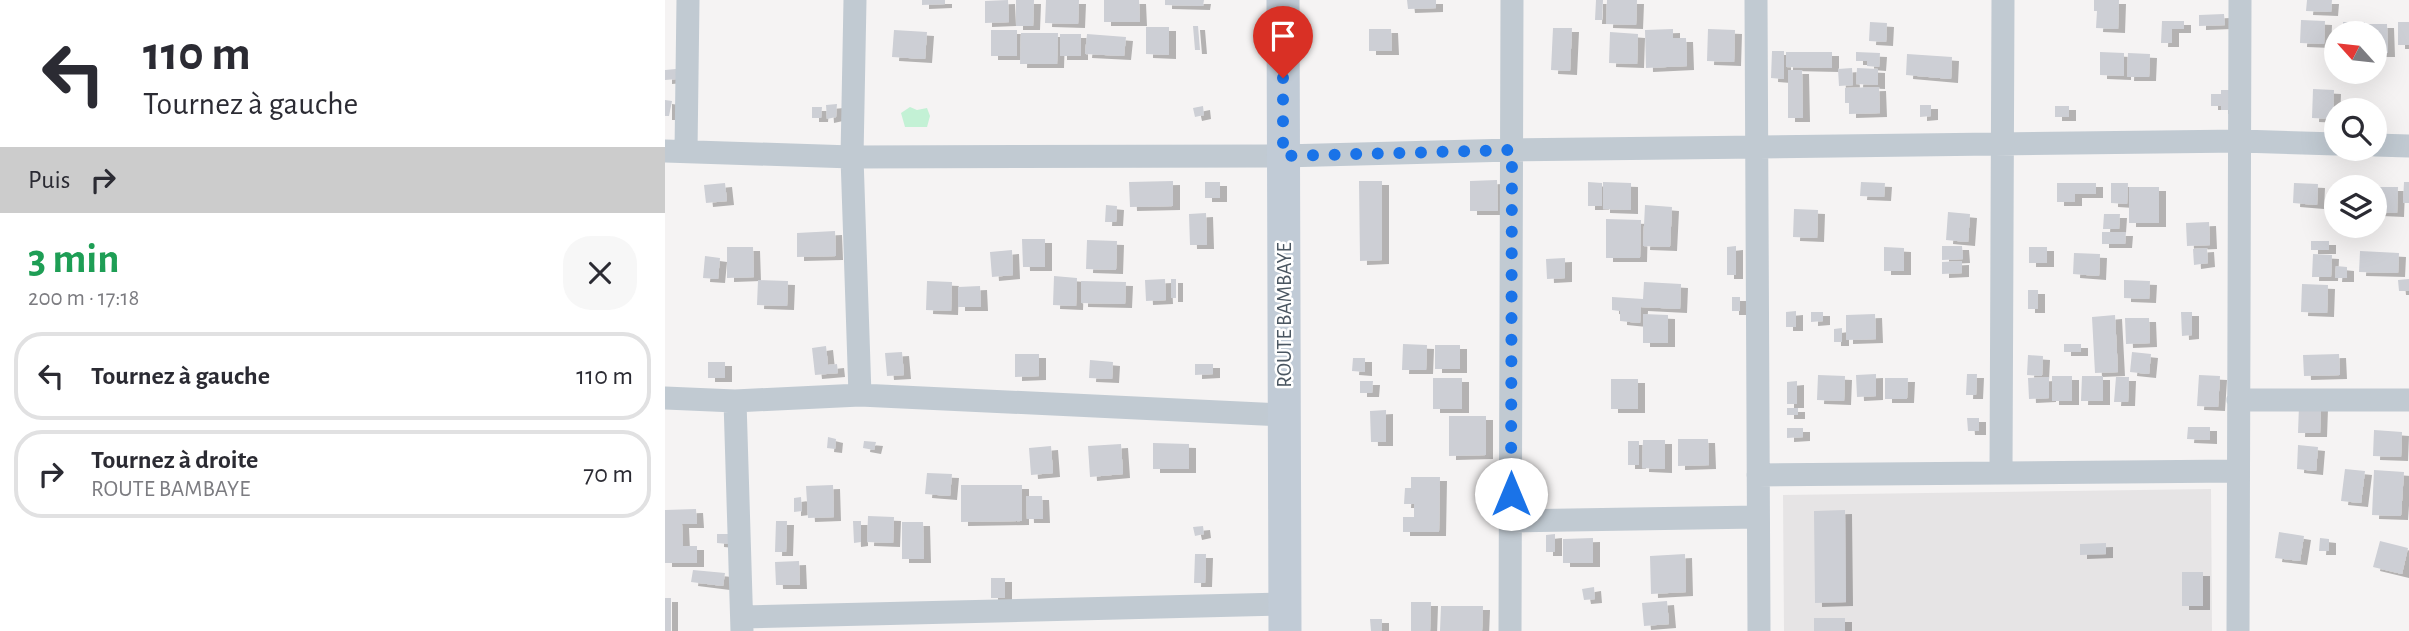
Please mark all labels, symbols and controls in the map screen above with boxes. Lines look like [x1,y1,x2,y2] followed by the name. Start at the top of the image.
[1253,6,1313,78] pin
[1264,17,1302,55] icon: arrive
[2324,21,2387,84] north arrow
[2324,21,2387,238] map controls
[28,28,119,119] icon: left
[143,30,251,79] text: 110 m
[143,88,358,120] text: Tournez à gauche
[2324,98,2387,161] button: search
[84,161,122,199] icon: right
[28,167,70,193] text: Puis
[2324,175,2387,238] button: layers
[563,236,637,310] button: close
[28,238,120,280] text: 3 min
[1274,242,1295,388] street label: ROUTE BAMBAYE
[28,287,139,310] text: 200 m · 17:18
[32,357,70,395] icon: left
[91,363,270,389] text: Tournez à gauche
[576,363,633,389] text: 110 m
[91,447,258,473] text: Tournez à droite
[32,455,70,493] icon: right
[1474,457,1548,531] position arrow
[583,461,633,487] text: 70 m
[91,478,250,501] text: ROUTE BAMBAYE

